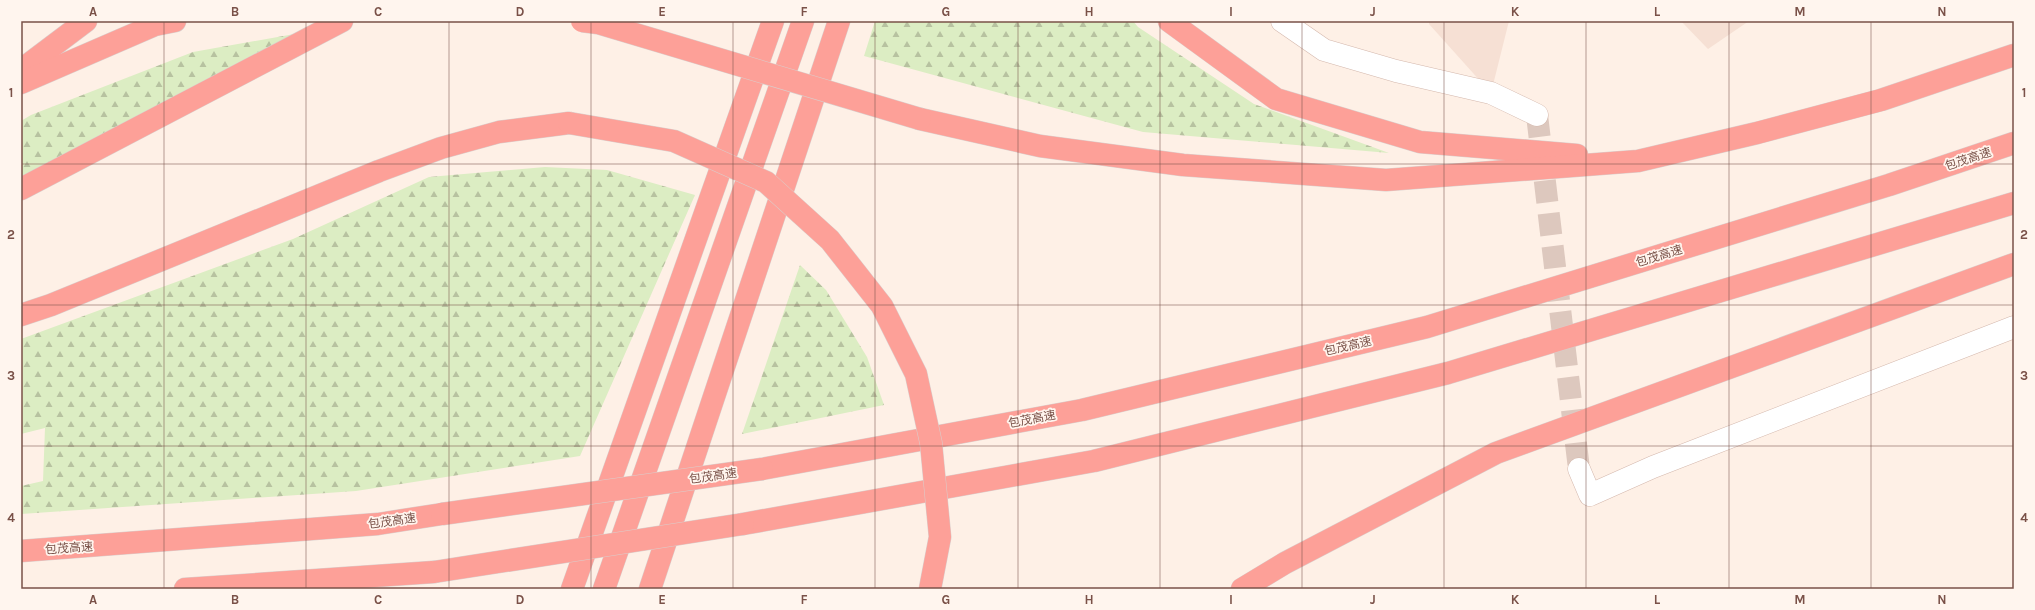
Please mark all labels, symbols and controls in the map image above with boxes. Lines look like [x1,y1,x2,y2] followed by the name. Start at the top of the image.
[89,4,97,19] text: A
[231,4,239,19] text: B
[374,4,382,19] text: C
[516,4,525,19] text: D
[658,4,666,19] text: E
[800,4,808,19] text: F
[942,4,950,19] text: G
[1084,4,1094,19] text: H
[1229,4,1233,19] text: I
[1370,4,1376,19] text: J
[1511,4,1520,19] text: K
[1654,4,1661,19] text: L
[1794,4,1806,19] text: M
[1937,4,1947,19] text: N
[9,85,13,100] text: 1
[2022,85,2026,100] text: 1
[1943,145,1993,173] street label: 包茂高速
[7,227,15,242] text: 2
[2020,227,2028,242] text: 2
[1634,242,1684,270] street label: 包茂高速
[1323,334,1373,358] street label: 包茂高速
[7,368,15,383] text: 3
[2020,368,2028,383] text: 3
[1007,408,1057,430] street label: 包茂高速
[688,466,738,486] street label: 包茂高速
[7,510,15,525] text: 4
[2020,510,2028,525] text: 4
[367,511,417,531] street label: 包茂高速
[45,539,93,557] street label: 包茂高速
[89,592,97,607] text: A
[231,592,239,607] text: B
[374,592,382,607] text: C
[516,592,525,607] text: D
[658,592,666,607] text: E
[800,592,808,607] text: F
[942,592,950,607] text: G
[1084,592,1094,607] text: H
[1229,592,1233,607] text: I
[1370,592,1376,607] text: J
[1511,592,1520,607] text: K
[1654,592,1661,607] text: L
[1794,592,1806,607] text: M
[1937,592,1947,607] text: N

